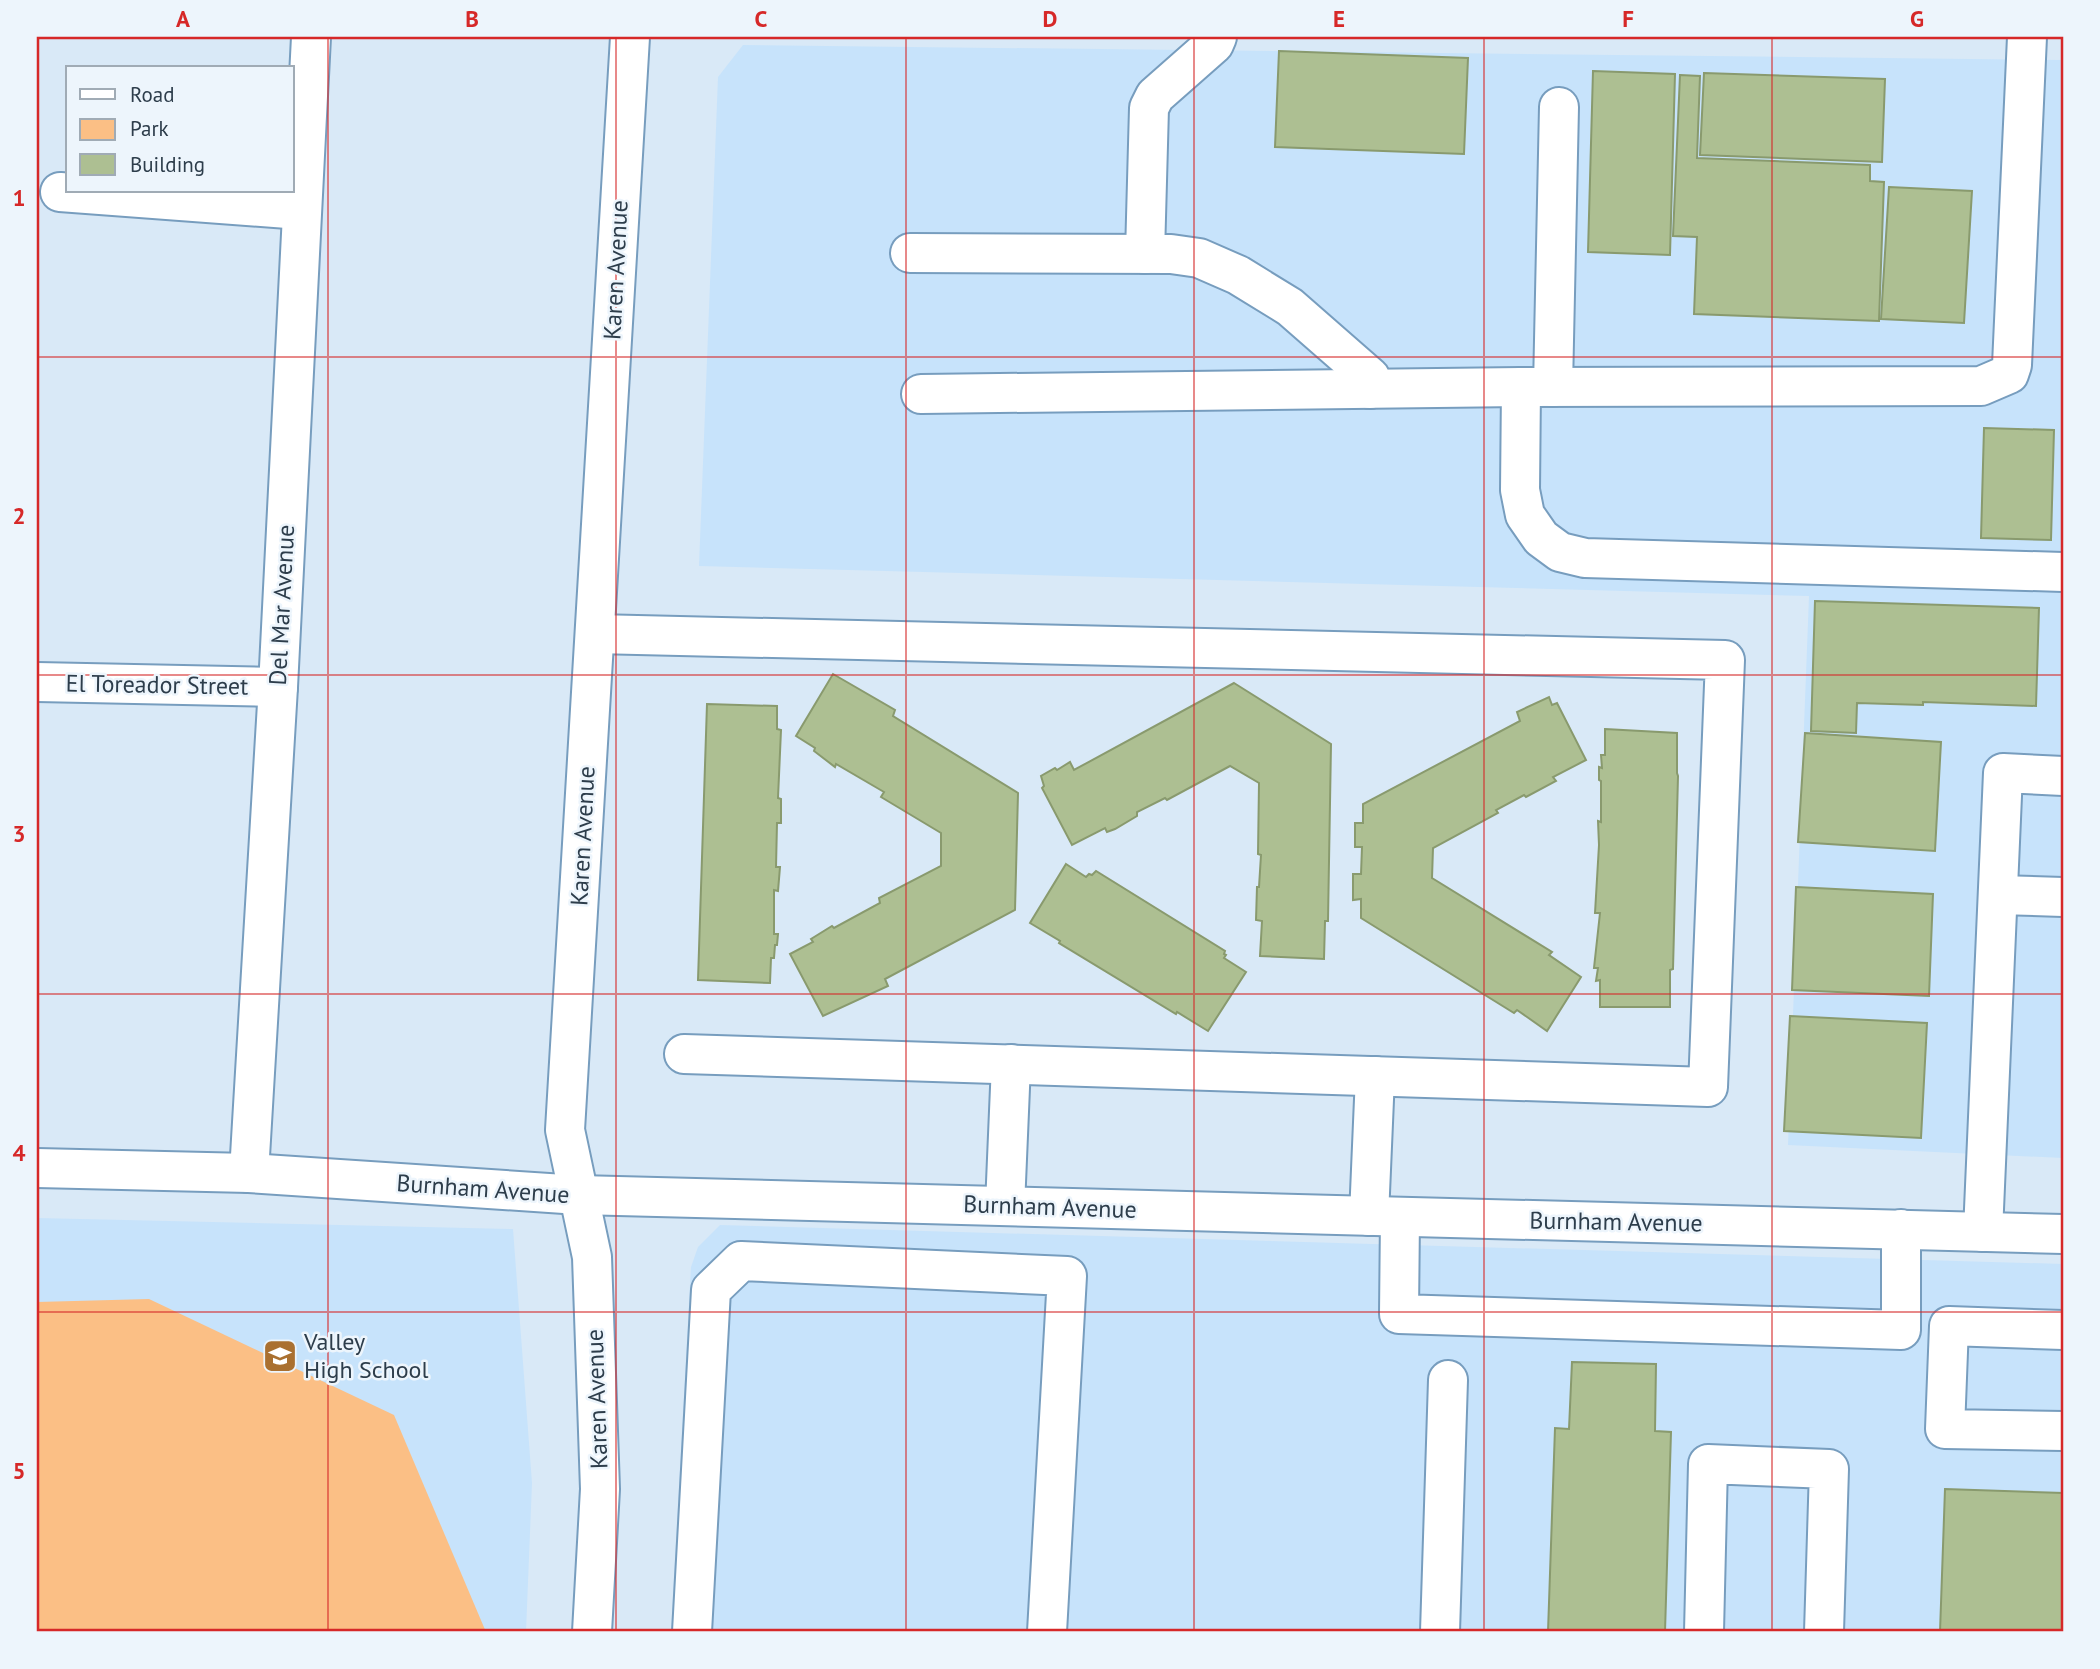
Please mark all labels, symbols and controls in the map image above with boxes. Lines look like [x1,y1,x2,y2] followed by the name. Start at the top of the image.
[176,4,190,33] text: A
[465,4,479,33] text: B
[755,4,768,33] text: C
[1043,4,1057,33] text: D
[1333,4,1345,33] text: E
[1622,4,1634,33] text: F
[1910,4,1924,33] text: G
[66,66,294,192] legend
[130,81,174,108] text: Road
[130,115,169,142] text: Park
[130,151,205,178] text: Building
[12,183,26,212] text: 1
[596,199,635,341] street label: Karen Avenue
[12,501,26,530] text: 2
[262,524,301,686] street label: Del Mar Avenue
[65,667,249,702] street label: El Toreador Street
[563,765,602,907] street label: Karen Avenue
[12,819,26,848] text: 3
[12,1138,26,1167] text: 4
[395,1167,571,1210] street label: Burnham Avenue
[963,1188,1137,1225] street label: Burnham Avenue
[1529,1204,1703,1239] street label: Burnham Avenue
[303,1326,428,1385] place label: Valley High School
[579,1329,614,1469] street label: Karen Avenue
[261,1337,299,1375] school or university icon: Valley High School
[12,1456,26,1485] text: 5

